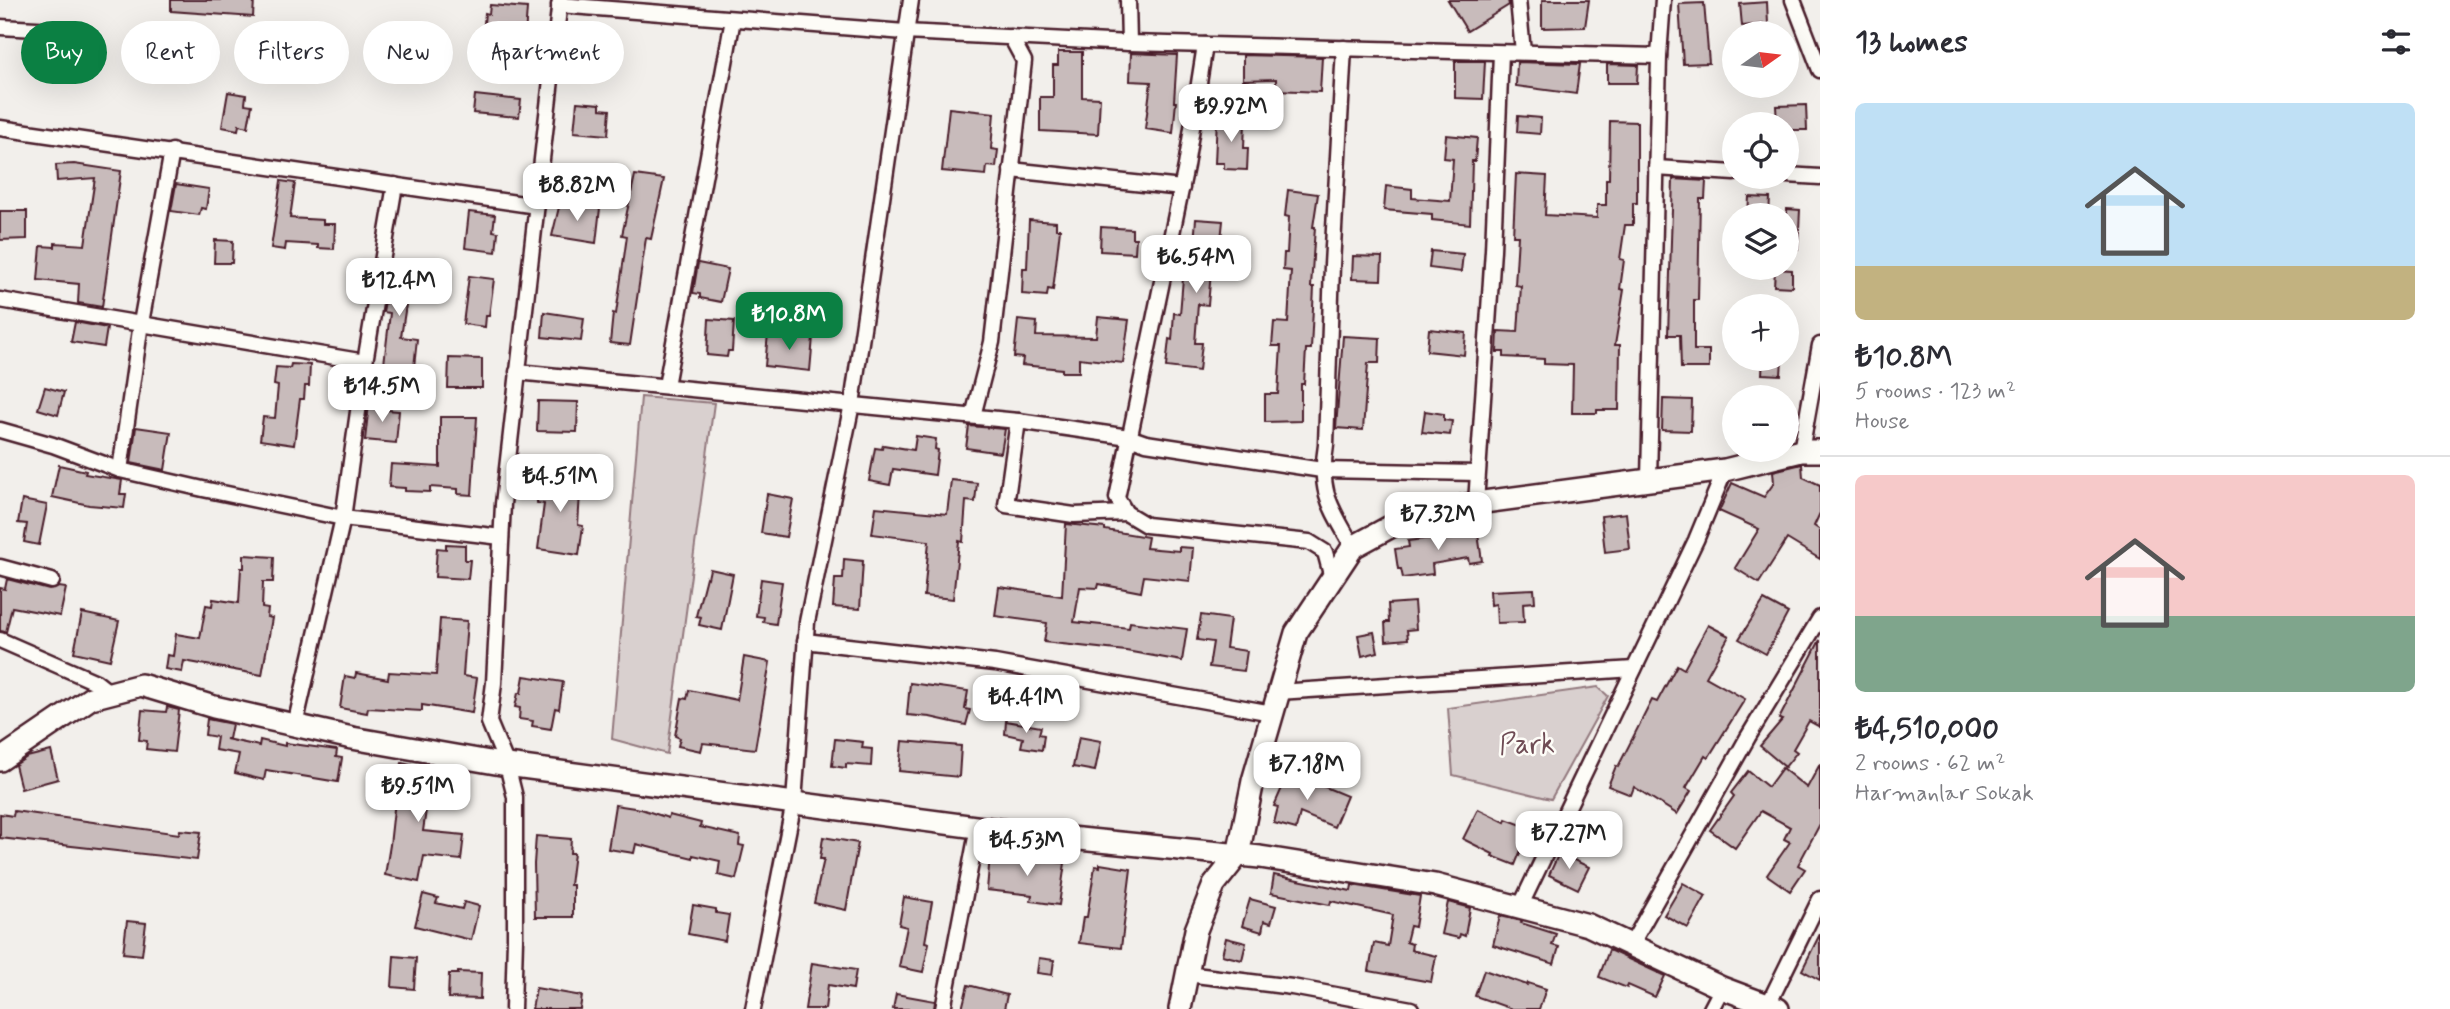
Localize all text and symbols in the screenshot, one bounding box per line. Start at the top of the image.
chip: Buy [21,21,107,84]
chip: Rent [121,21,220,84]
chip: Filters [234,21,349,84]
chip: New [363,21,453,84]
chip: Apartment [467,21,624,84]
north arrow [1722,21,1799,98]
map controls [1722,21,1799,462]
text: 13 homes [1855,23,1968,62]
icon: filters [2377,23,2415,61]
pin: ₺9.92M [1174,85,1288,144]
text: ₺9.92M [1195,92,1267,122]
button: locate [1722,112,1799,189]
icon: home [2072,148,2198,274]
pin: ₺8.82M [520,164,634,223]
text: ₺8.82M [539,171,615,201]
button: layers [1722,203,1799,280]
pin: ₺6.54M [1139,236,1253,295]
text: ₺6.54M [1157,243,1235,273]
pin: ₺12.4M [342,258,456,318]
text: ₺12.4M [362,266,436,296]
pin: ₺10.8M [732,292,846,352]
button: + [1722,294,1799,371]
text: ₺10.8M [752,300,826,330]
text: ₺10.8M [1855,338,1952,377]
pin: ₺14.5M [325,364,439,424]
text: ₺14.5M [344,372,420,402]
text: 5 rooms · 123 m² [1855,377,2016,407]
button: − [1722,385,1799,462]
text: House [1855,407,1909,437]
pin: ₺4.51M [503,454,617,514]
text: ₺4.51M [522,462,598,492]
pin: ₺7.32M [1381,492,1495,552]
text: ₺7.32M [1401,500,1475,530]
icon: home [2072,520,2198,646]
pin: ₺4.41M [969,676,1083,735]
text: ₺4.41M [989,683,1063,713]
text: ₺4,510,000 [1855,710,1999,749]
park label: Park [1499,727,1555,764]
pin: ₺7.18M [1250,742,1364,802]
text: 2 rooms · 62 m² [1855,749,2006,779]
text: ₺7.18M [1270,750,1344,780]
pin: ₺9.51M [361,764,475,824]
text: ₺9.51M [381,772,455,802]
text: Harmanlar Sokak [1855,779,2034,809]
pin: ₺7.27M [1512,812,1626,871]
pin: ₺4.53M [970,818,1084,878]
text: ₺7.27M [1532,819,1606,849]
text: ₺4.53M [989,826,1065,856]

